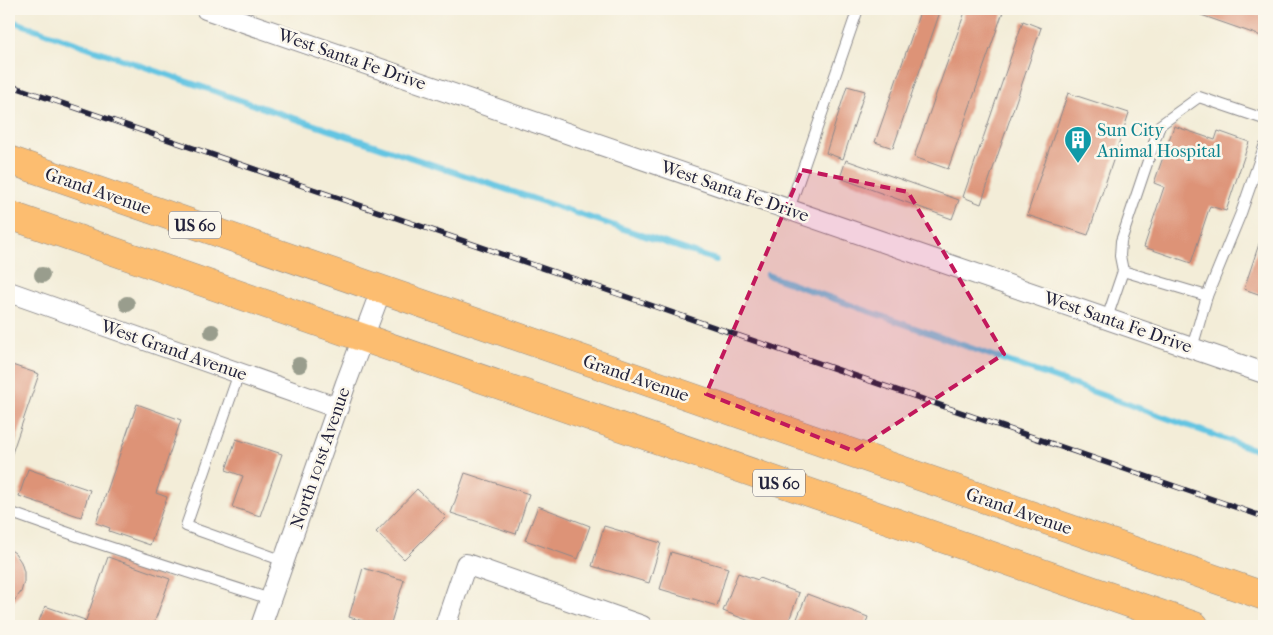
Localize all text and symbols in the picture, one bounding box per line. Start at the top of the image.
street label: West Santa Fe Drive [274,24,429,95]
place label: Sun City Animal Hospital [1096,120,1221,162]
building icon: Sun City Animal Hospital [1063,125,1093,164]
street label: West Santa Fe Drive [657,156,812,227]
street label: Grand Avenue [42,163,154,219]
road number: US 60 [169,212,221,238]
street label: West Santa Fe Drive [1040,287,1195,358]
street label: West Grand Avenue [97,315,250,385]
street label: Grand Avenue [580,350,692,406]
street label: North 101st Avenue [286,385,355,532]
road number: US 60 [753,469,805,496]
street label: Grand Avenue [963,483,1075,539]

